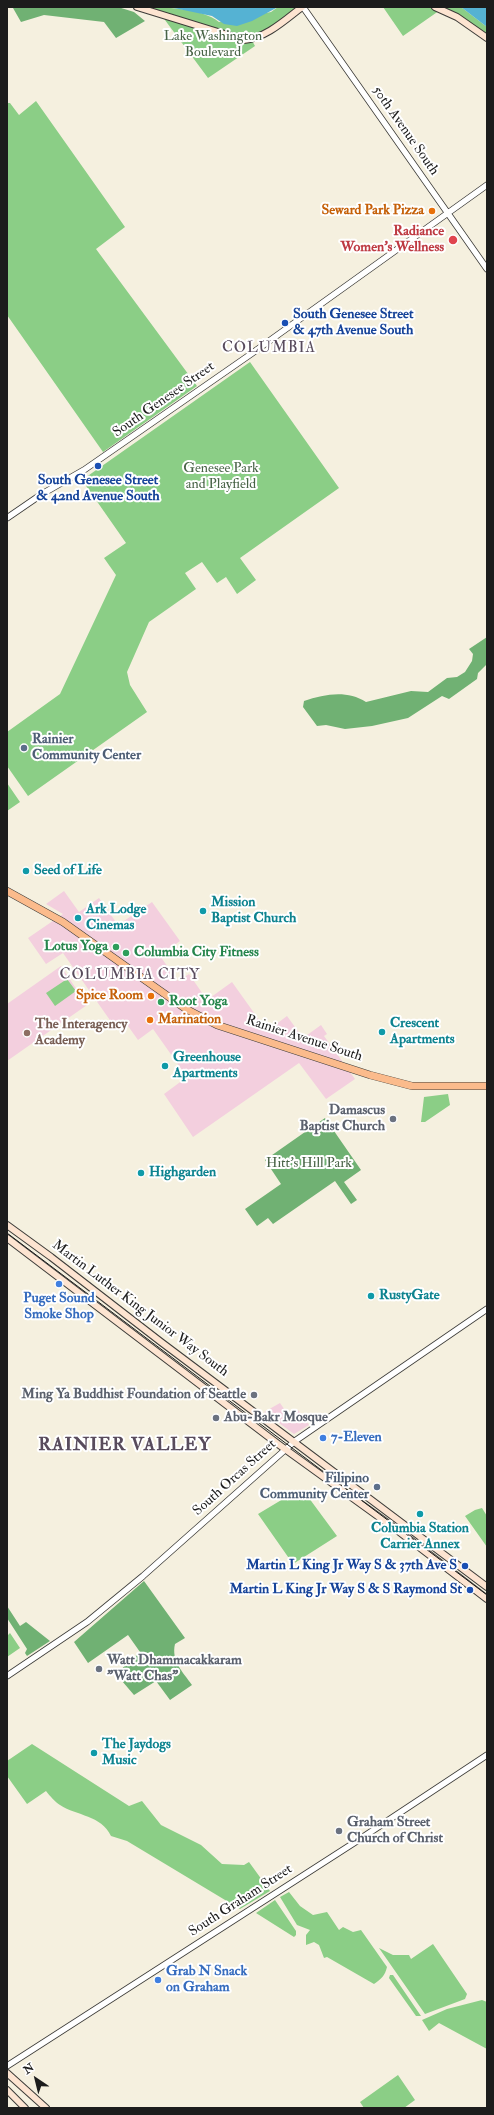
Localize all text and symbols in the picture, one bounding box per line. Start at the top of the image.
park label: Lake Washington Boulevard [164,29,262,62]
street label: 50th Avenue South [368,83,442,179]
place label: Seward Park Pizza [321,203,424,219]
marker: Seward Park Pizza [427,206,437,216]
place label: Radiance Women's Wellness [341,224,444,256]
marker: Radiance Women's Wellness [447,234,459,246]
place label: South Genesee Street & 47th Avenue South [293,307,413,340]
marker: South Genesee Street & 47th Avenue South [280,318,290,328]
district label: COLUMBIA [222,340,316,358]
street label: South Genesee Street [110,359,218,441]
marker: South Genesee Street & 42nd Avenue South [93,461,103,471]
park label: Genesee Park and Playfield [183,461,259,494]
place label: South Genesee Street & 42nd Avenue South [36,473,160,506]
place label: Rainier Community Center [32,732,141,764]
marker: Rainier Community Center [19,743,29,753]
place label: Seed of Life [34,863,102,879]
marker: Seed of Life [21,866,31,876]
place label: Mission Baptist Church [211,895,296,928]
place label: Ark Lodge Cinemas [86,902,146,934]
marker: Mission Baptist Church [198,906,208,916]
marker: Ark Lodge Cinemas [73,913,83,923]
place label: Lotus Yoga [44,939,108,955]
marker: Lotus Yoga [111,942,121,952]
place label: Columbia City Fitness [134,945,259,961]
marker: Columbia City Fitness [121,948,131,958]
district label: COLUMBIA CITY [59,967,201,985]
place label: Spice Room [76,988,143,1004]
marker: Spice Room [146,991,156,1001]
place label: Root Yoga [169,994,227,1010]
marker: Root Yoga [156,997,166,1007]
place label: Marination [158,1012,221,1028]
street label: Rainier Avenue South [244,1012,364,1066]
marker: Marination [145,1015,155,1025]
place label: Crescent Apartments [390,1016,455,1048]
place label: The Interagency Academy [35,1017,127,1050]
marker: Crescent Apartments [377,1027,387,1037]
marker: The Interagency Academy [22,1028,32,1038]
place label: Greenhouse Apartments [173,1050,241,1082]
marker: Greenhouse Apartments [160,1061,170,1071]
place label: Damascus Baptist Church [300,1103,385,1136]
marker: Damascus Baptist Church [388,1114,398,1124]
park label: Hitt's Hill Park [266,1156,352,1172]
place label: Highgarden [149,1165,216,1181]
marker: Highgarden [136,1168,146,1178]
street label: Martin Luther King Junior Way South [49,1237,231,1381]
marker: Puget Sound Smoke Shop [54,1279,64,1289]
place label: RustyGate [379,1288,440,1304]
place label: Puget Sound Smoke Shop [23,1291,95,1324]
marker: RustyGate [366,1291,376,1301]
place label: Ming Ya Buddhist Foundation of Seattle [22,1387,246,1403]
marker: Ming Ya Buddhist Foundation of Seattle [249,1390,259,1400]
place label: Abu-Bakr Mosque [224,1410,328,1426]
marker: Abu-Bakr Mosque [211,1413,221,1423]
place label: 7-Eleven [331,1430,382,1446]
marker: 7-Eleven [318,1433,328,1443]
district label: RAINIER VALLEY [38,1435,212,1457]
street label: South Orcas Street [190,1436,280,1520]
place label: Filipino Community Center [260,1471,369,1504]
marker: Filipino Community Center [372,1482,382,1492]
marker: Columbia Station Carrier Annex [415,1509,425,1519]
place label: Columbia Station Carrier Annex [371,1521,469,1554]
place label: Martin L King Jr Way S & 37th Ave S [246,1558,457,1574]
marker: Martin L King Jr Way S & 37th Ave S [460,1561,470,1571]
place label: Martin L King Jr Way S & S Raymond St [229,1582,462,1598]
marker: Martin L King Jr Way S & S Raymond St [465,1585,475,1595]
place label: Watt Dhammacakkaram "Watt Chas" [107,1653,242,1686]
marker: Watt Dhammacakkaram "Watt Chas" [94,1664,104,1674]
place label: The Jaydogs Music [102,1737,171,1770]
marker: The Jaydogs Music [89,1748,99,1758]
place label: Graham Street Church of Christ [347,1815,443,1848]
marker: Graham Street Church of Christ [334,1826,344,1836]
street label: South Graham Street [186,1861,296,1941]
place label: Grab N Snack on Graham [166,1964,247,1996]
marker: Grab N Snack on Graham [153,1975,163,1985]
north arrow [16,2059,56,2099]
text: N [21,2061,37,2077]

